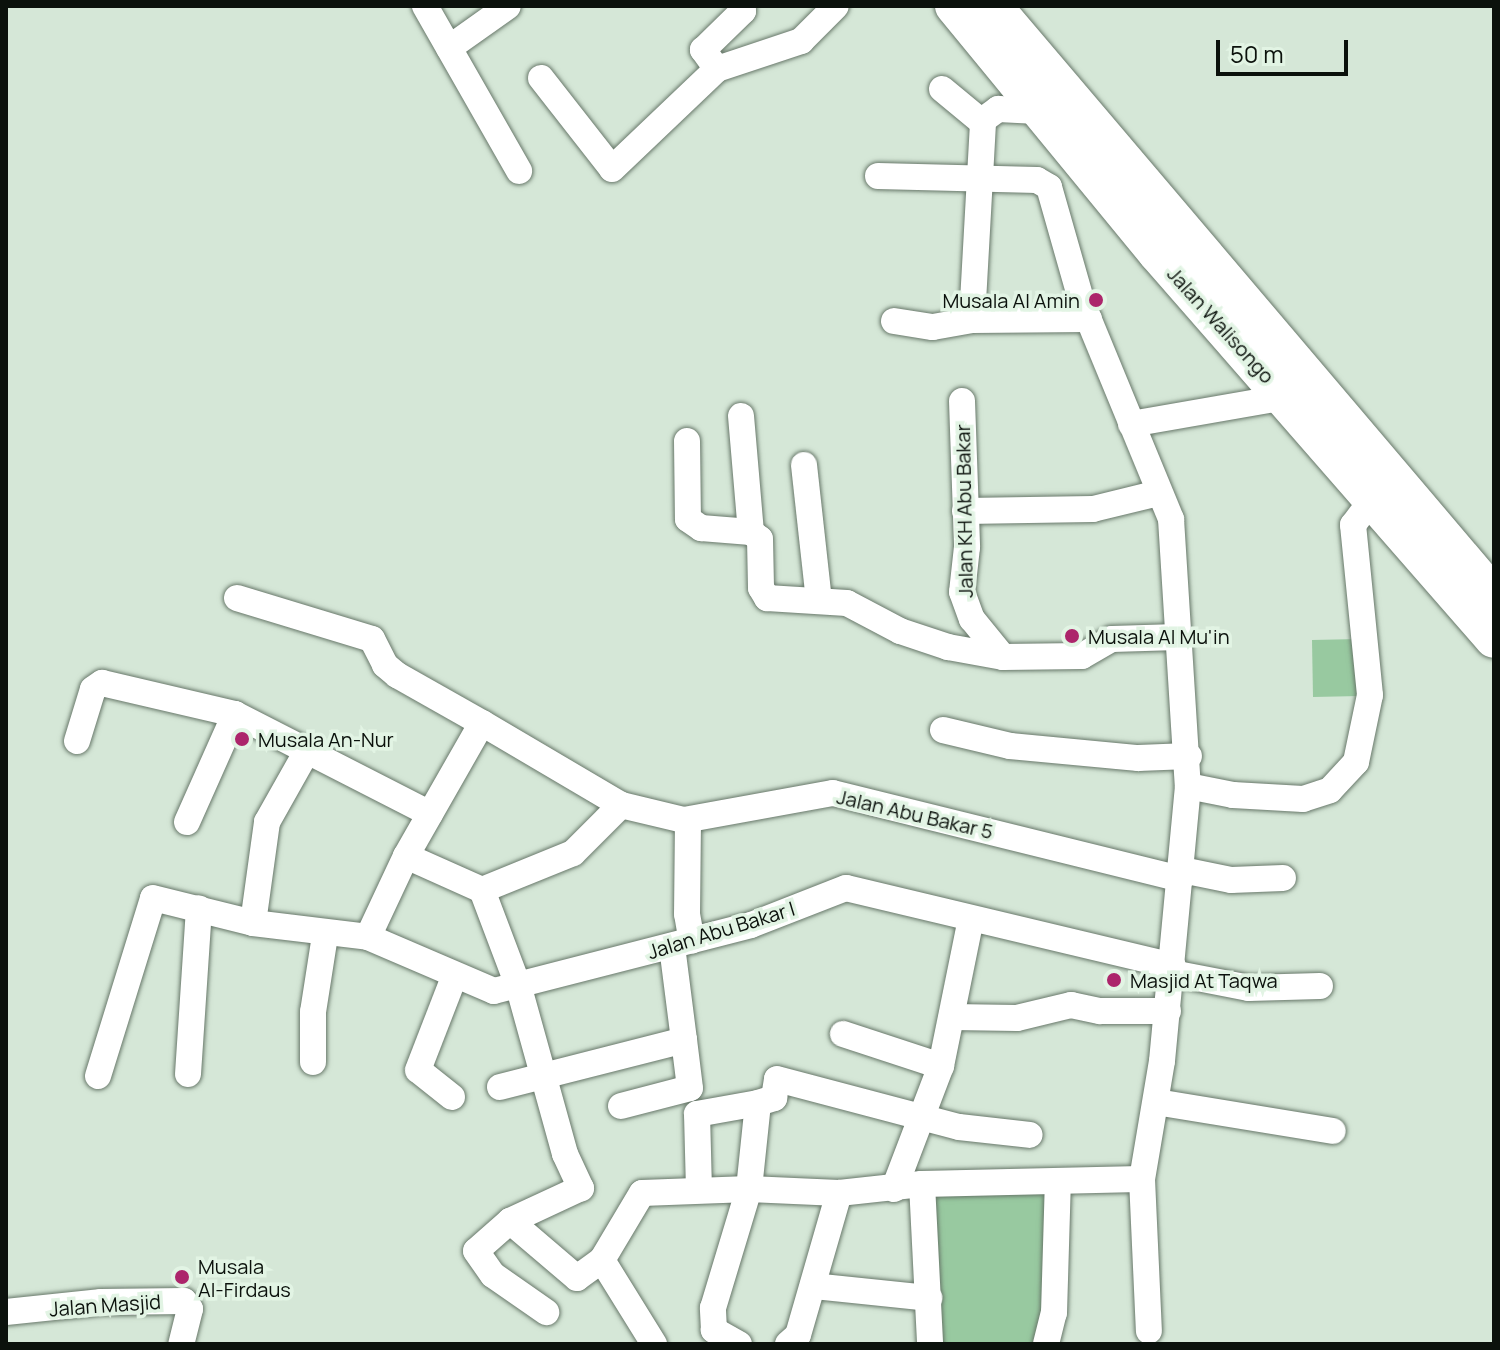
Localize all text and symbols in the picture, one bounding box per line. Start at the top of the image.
scale bar [1220,24,1352,74]
text: 50 m [1230,37,1284,70]
street label: Jalan Walisongo [1163,262,1279,388]
place label: Musala Al Amin [942,288,1080,312]
marker: Musala Al Amin [1087,291,1105,309]
street label: Jalan KH Abu Bakar [950,424,978,598]
place label: Musala Al Mu'in [1088,624,1230,648]
marker: Musala Al Mu'in [1063,627,1081,645]
place label: Musala An-Nur [258,727,394,751]
marker: Musala An-Nur [233,730,251,748]
street label: Jalan Abu Bakar 5 [835,784,995,844]
street label: Jalan Abu Bakar I [644,896,798,964]
place label: Masjid At Taqwa [1130,968,1278,992]
marker: Masjid At Taqwa [1105,971,1123,989]
place label: Musala Al-Firdaus [198,1254,291,1301]
marker: Musala Al-Firdaus [173,1268,191,1286]
street label: Jalan Masjid [48,1289,162,1321]

